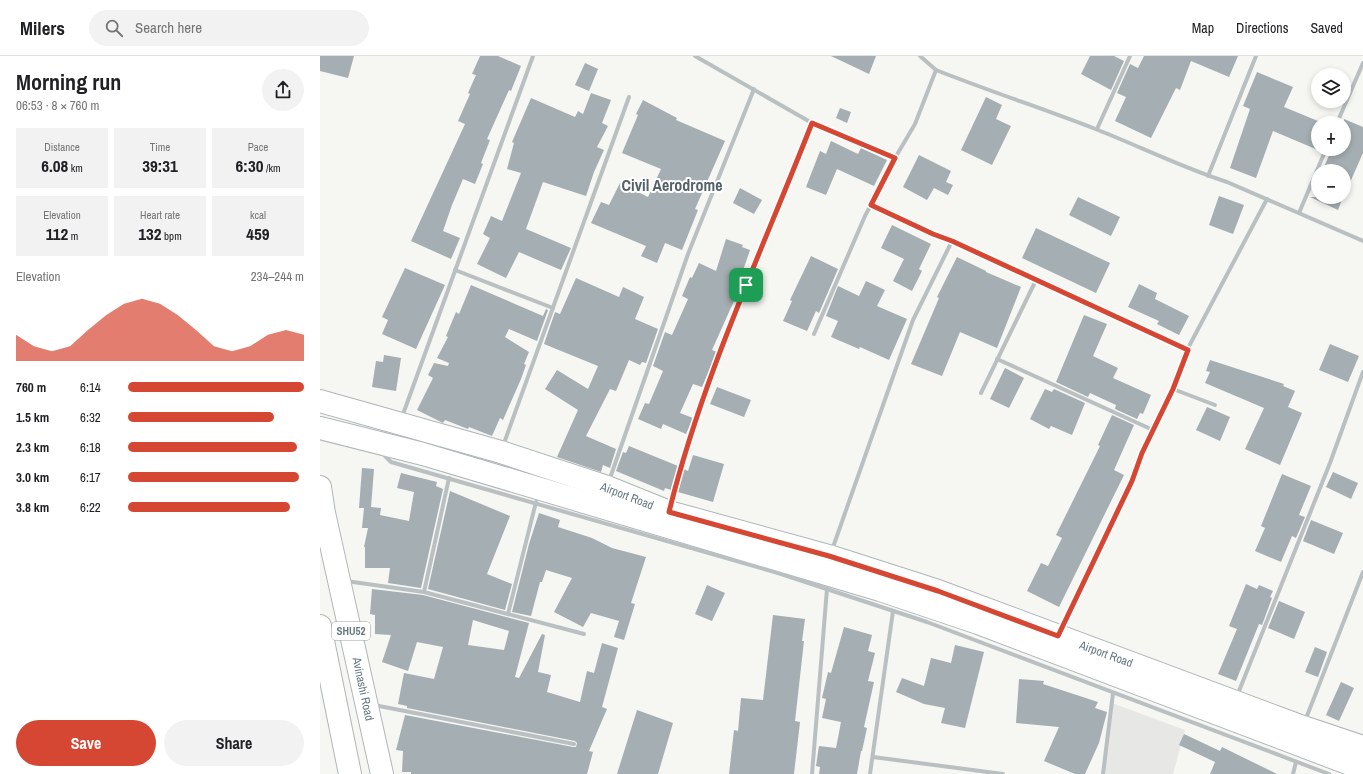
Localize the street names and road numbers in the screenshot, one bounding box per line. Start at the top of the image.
street label: Airport Road [597,478,656,513]
road number: SHU52 [332,622,370,640]
street label: Airport Road [1076,637,1135,671]
street label: Avinashi Road [348,655,378,722]

